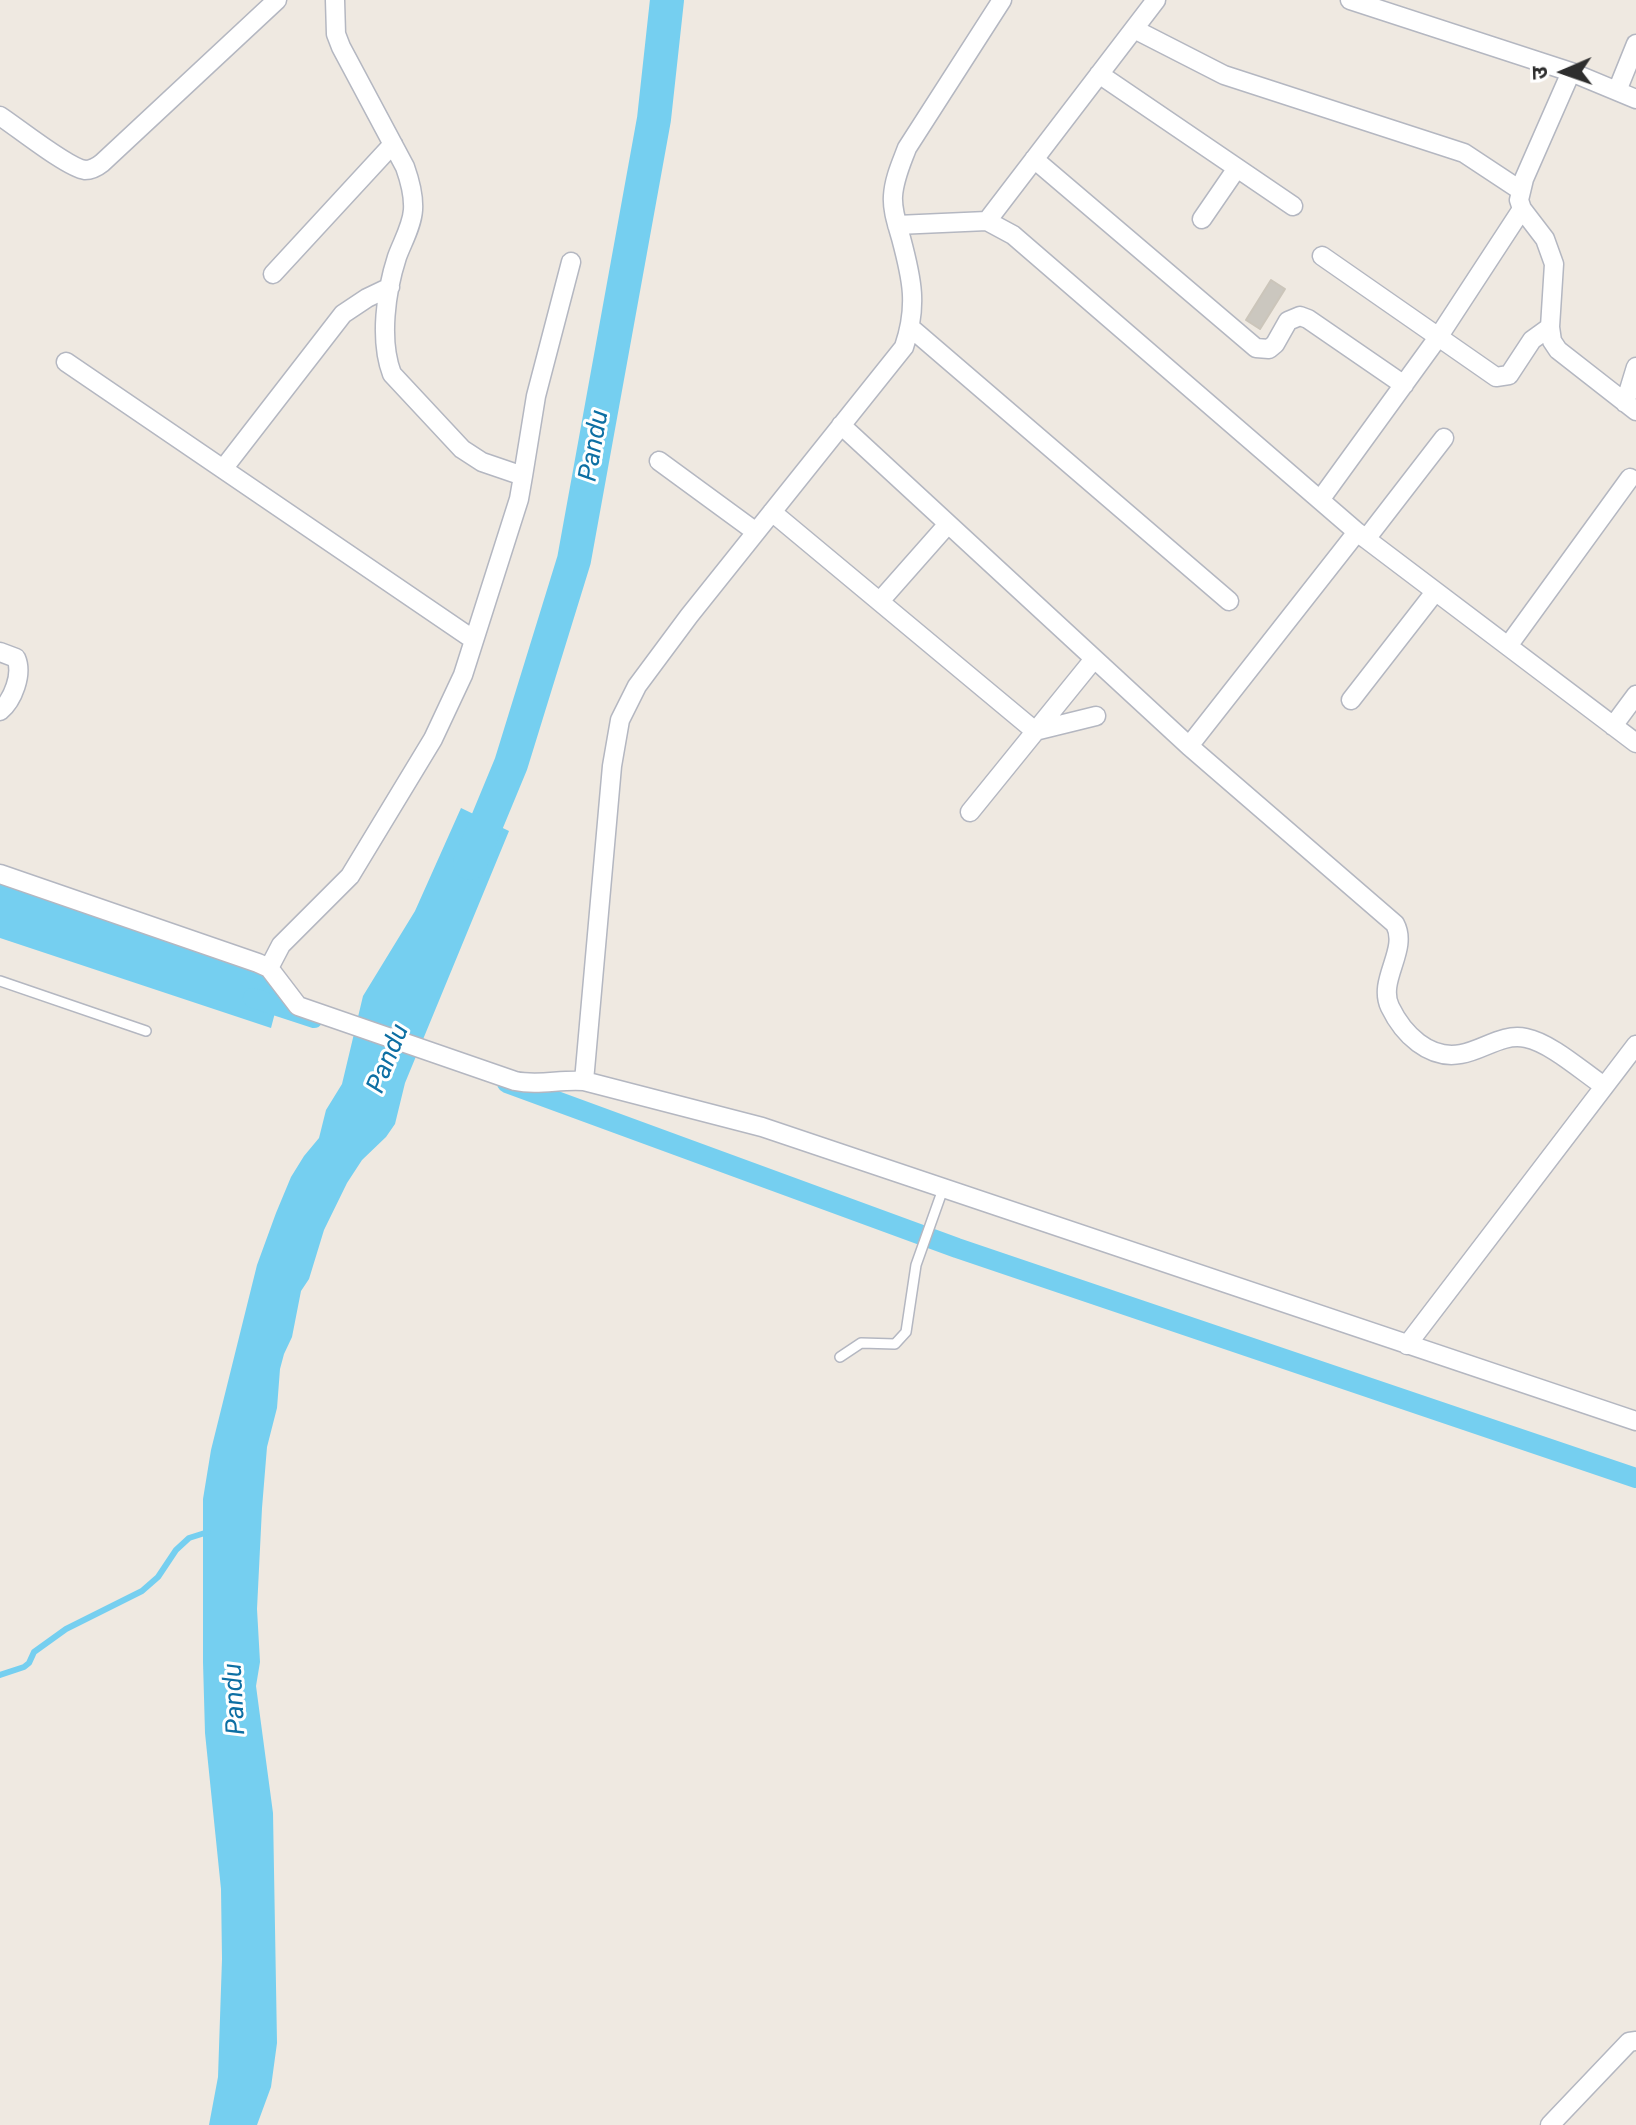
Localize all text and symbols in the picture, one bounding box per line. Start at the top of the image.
north arrow [1524,32,1604,112]
text: उ [1527,66,1552,80]
water label: Pandu [573,408,617,484]
water label: Pandu [361,1020,417,1098]
water label: Pandu [219,1662,253,1736]

